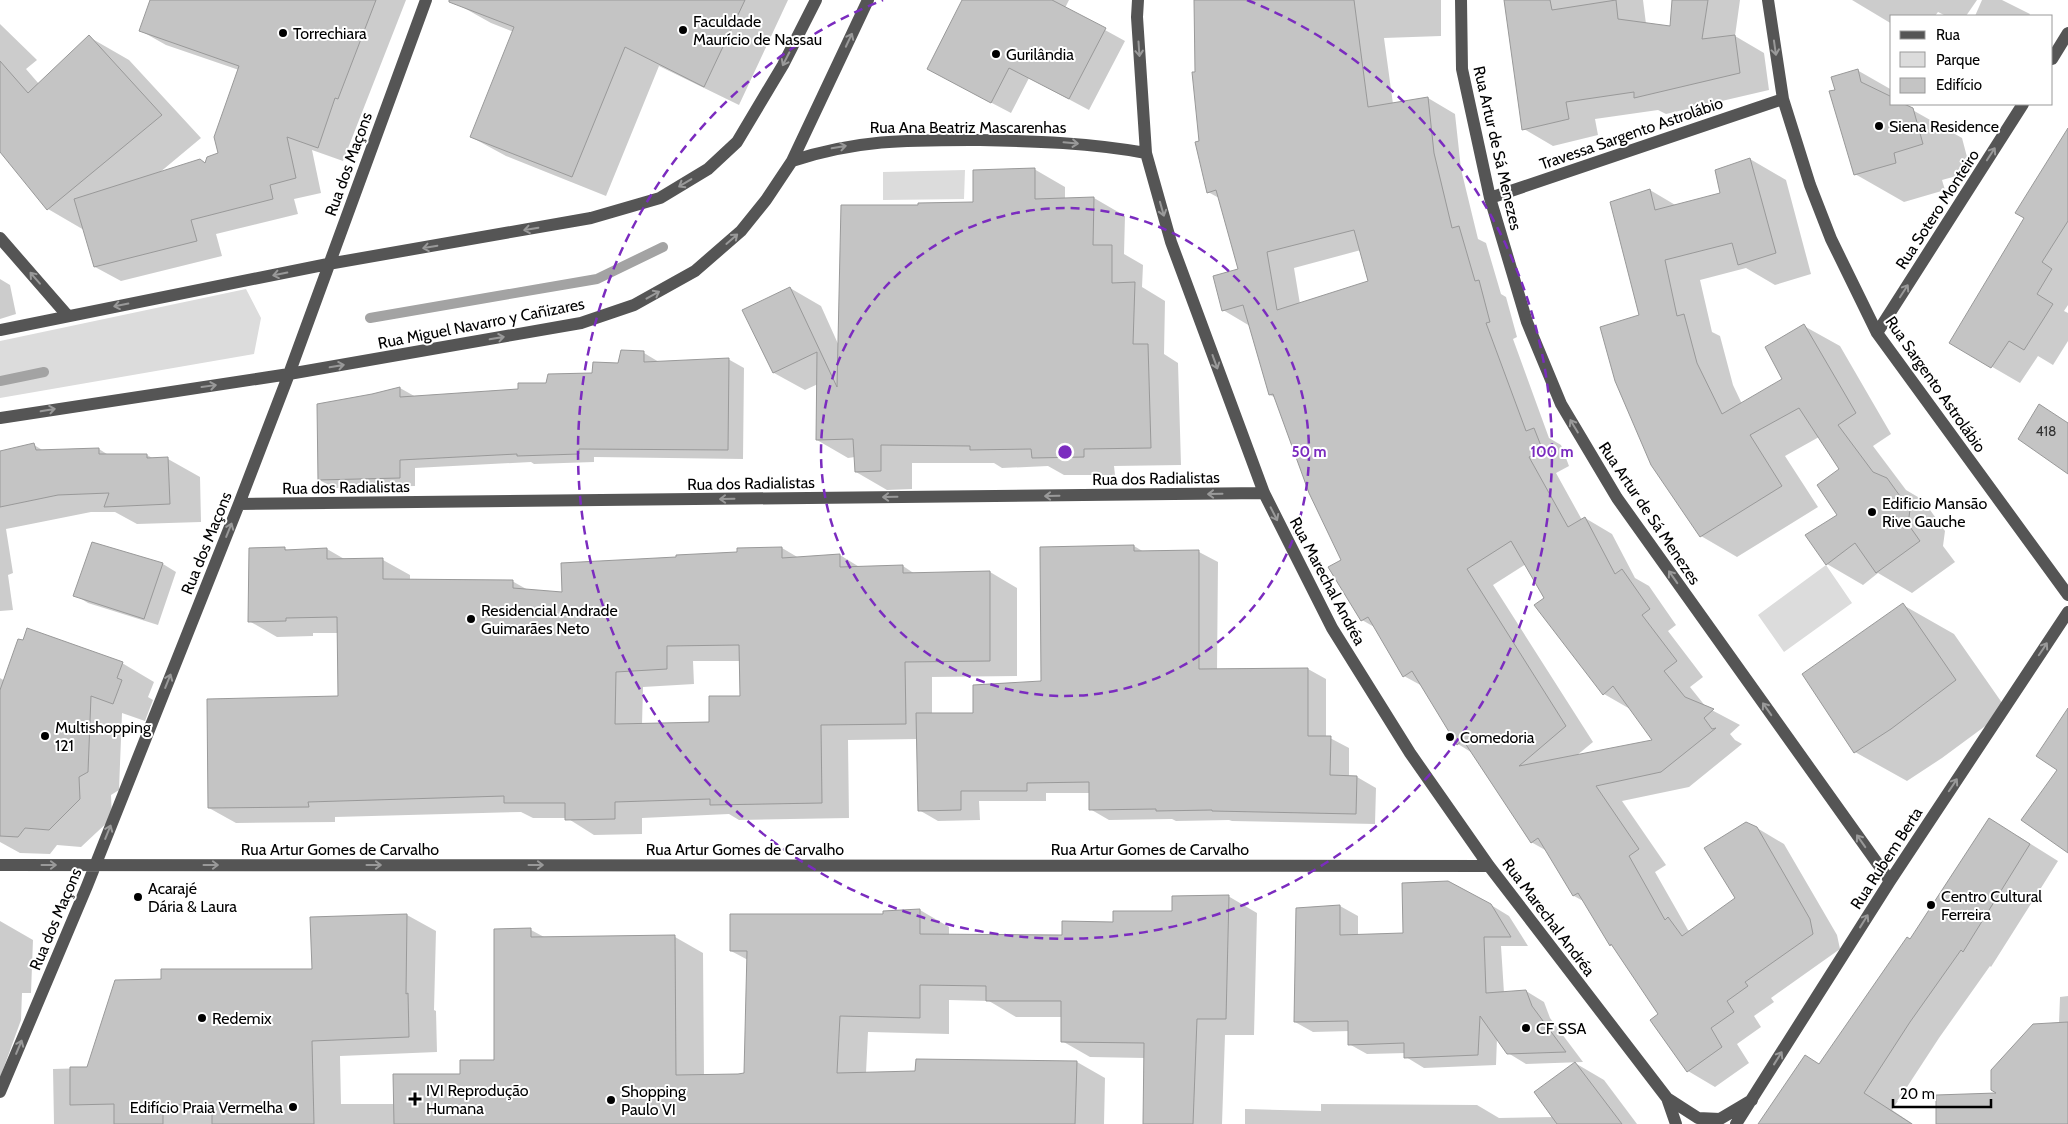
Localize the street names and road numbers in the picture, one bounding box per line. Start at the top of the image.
street label: Rua Artur de Sá Menezes [1469,64,1526,232]
street label: Travessa Sargento Astrolábio [1537,93,1726,174]
street label: Rua dos Maçons [321,109,376,219]
street label: Rua Ana Beatriz Mascarenhas [870,118,1067,137]
street label: Rua Sotero Monteiro [1892,146,1983,273]
street label: Rua Miguel Navarro y Cañizares [376,294,586,353]
street label: Rua Sargento Astrolábio [1881,313,1990,456]
street label: Rua Artur de Sá Menezes [1595,438,1705,589]
street label: Rua dos Radialistas [1092,468,1220,489]
street label: Rua dos Radialistas [687,473,815,494]
street label: Rua dos Radialistas [282,477,410,498]
street label: Rua dos Maçons [177,489,236,597]
street label: Rua Marechal Andréa [1286,514,1369,649]
street label: Rua Rubem Berta [1846,804,1927,913]
street label: Rua Artur Gomes de Carvalho [241,840,439,859]
street label: Rua Artur Gomes de Carvalho [646,840,844,859]
street label: Rua Artur Gomes de Carvalho [1051,840,1249,859]
street label: Rua Marechal Andréa [1498,855,1599,980]
street label: Rua dos Maçons [25,865,86,973]

